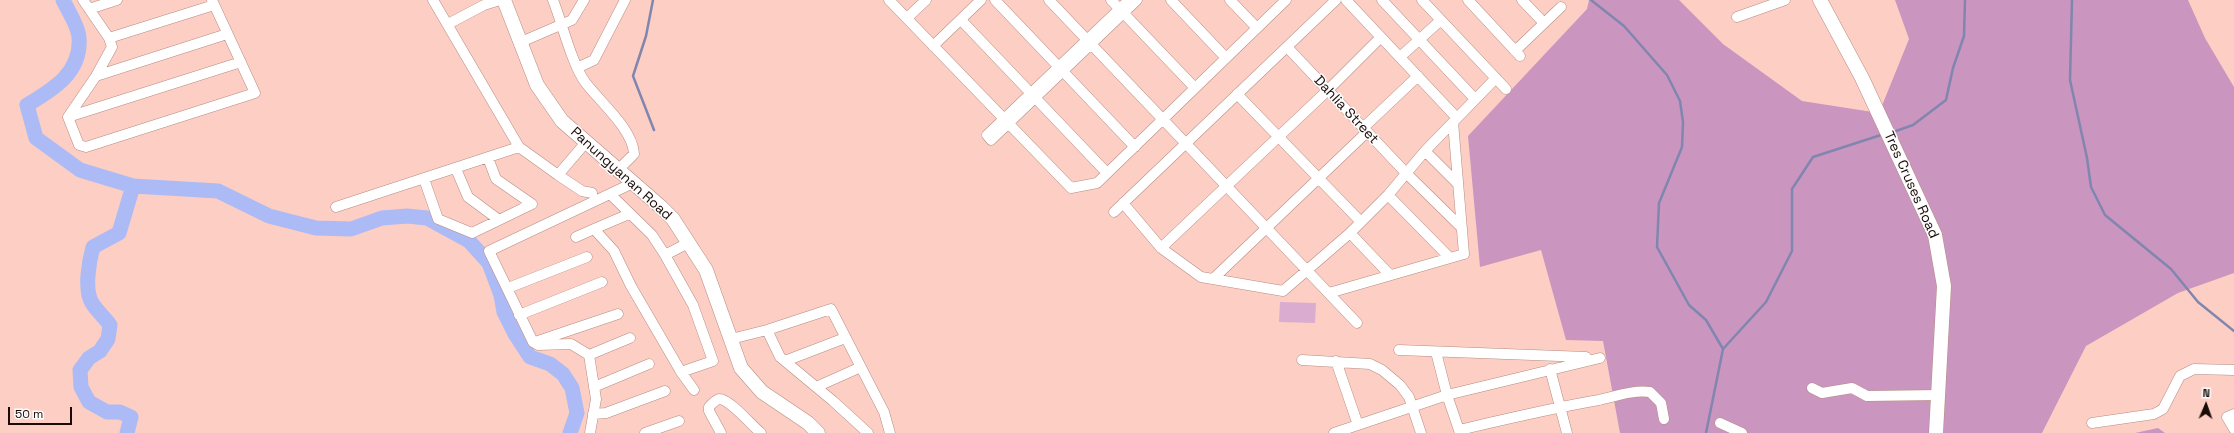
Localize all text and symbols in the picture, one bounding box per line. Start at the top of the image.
street label: Dahlia Street [1310,72,1382,148]
street label: Panungyanan Road [567,124,675,224]
street label: Tres Cruses Road [1880,129,1942,241]
north arrow [2186,385,2226,425]
text: N [2202,386,2210,400]
scale bar [10,399,74,425]
text: 50 m [15,406,43,422]

